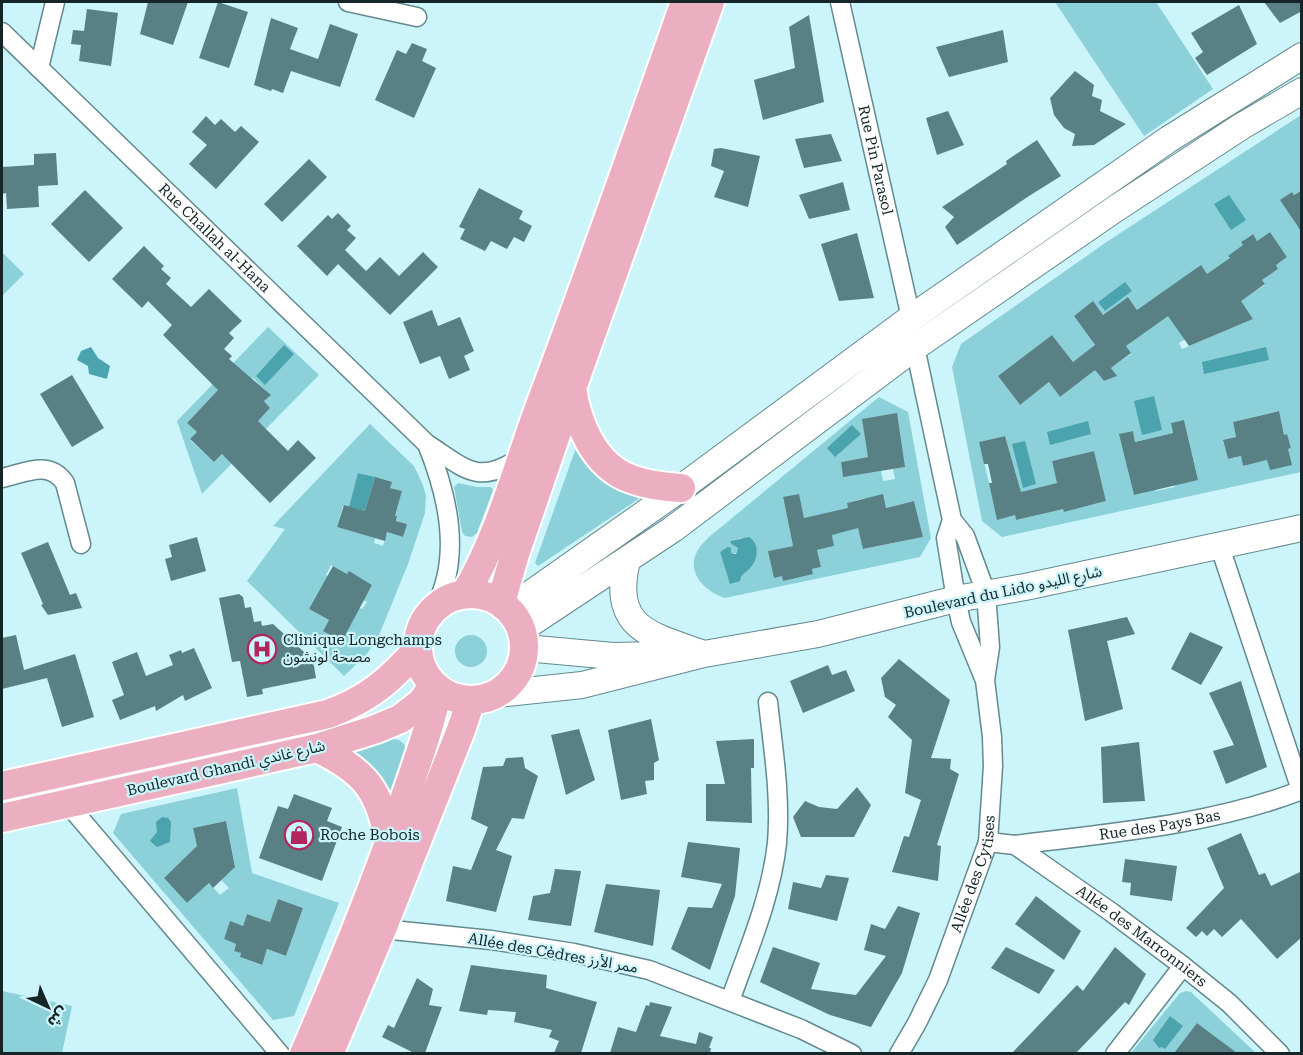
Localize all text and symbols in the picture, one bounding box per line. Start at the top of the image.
street label: Rue Pin Parasol [854,103,897,217]
street label: Rue Challah al-Hana [155,180,274,296]
street label: Boulevard du Lido شارع الليدو [902,562,1105,625]
place label: Clinique Longchamps مصحة لونشون [283,631,442,666]
hospital icon: Clinique Longchamps مصحة لونشون [246,633,278,665]
street label: Boulevard Ghandi شارع غاندي [125,736,328,803]
street label: Rue des Pays Bas [1098,806,1222,844]
street label: Allée des Cytises [947,815,999,935]
shop icon: Roche Bobois [283,819,315,851]
place label: Roche Bobois [320,826,420,844]
street label: Allée des Marronniers [1073,881,1211,991]
street label: Allée des Cèdres ممر الأرز [466,929,640,977]
north arrow [18,977,78,1037]
text: ش [44,1003,73,1032]

